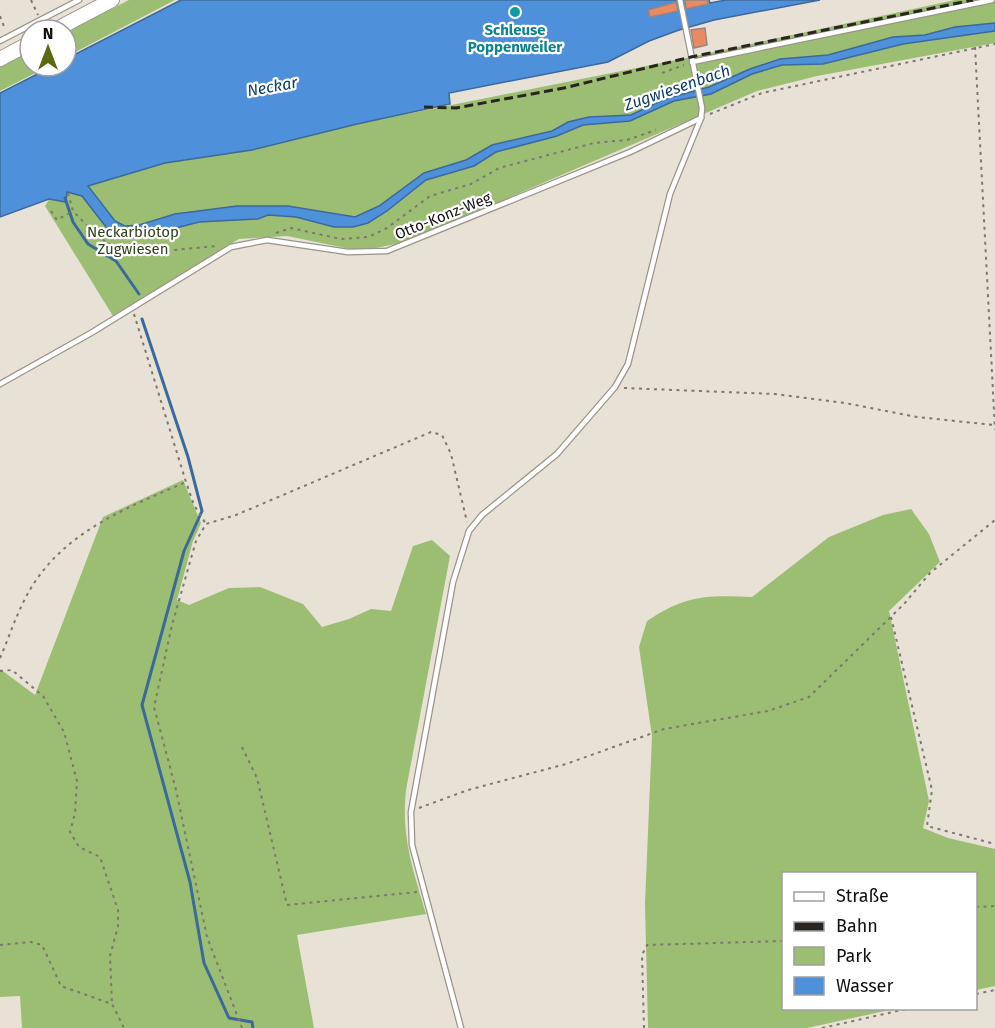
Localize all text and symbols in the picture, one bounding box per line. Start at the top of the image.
marker: Schleuse Poppenweiler [508,5,522,19]
north arrow [18,18,78,78]
place label: Schleuse Poppenweiler [468,21,563,56]
text: N [43,24,53,43]
water label: Zugwiesenbach [621,60,733,115]
water label: Neckar [246,73,299,100]
street label: Otto-Konz-Weg [392,188,494,243]
park label: Neckarbiotop Zugwiesen [87,223,179,258]
legend [782,872,977,1010]
text: Straße [836,885,889,907]
text: Bahn [836,915,878,937]
text: Park [836,945,872,967]
text: Wasser [836,975,893,997]

